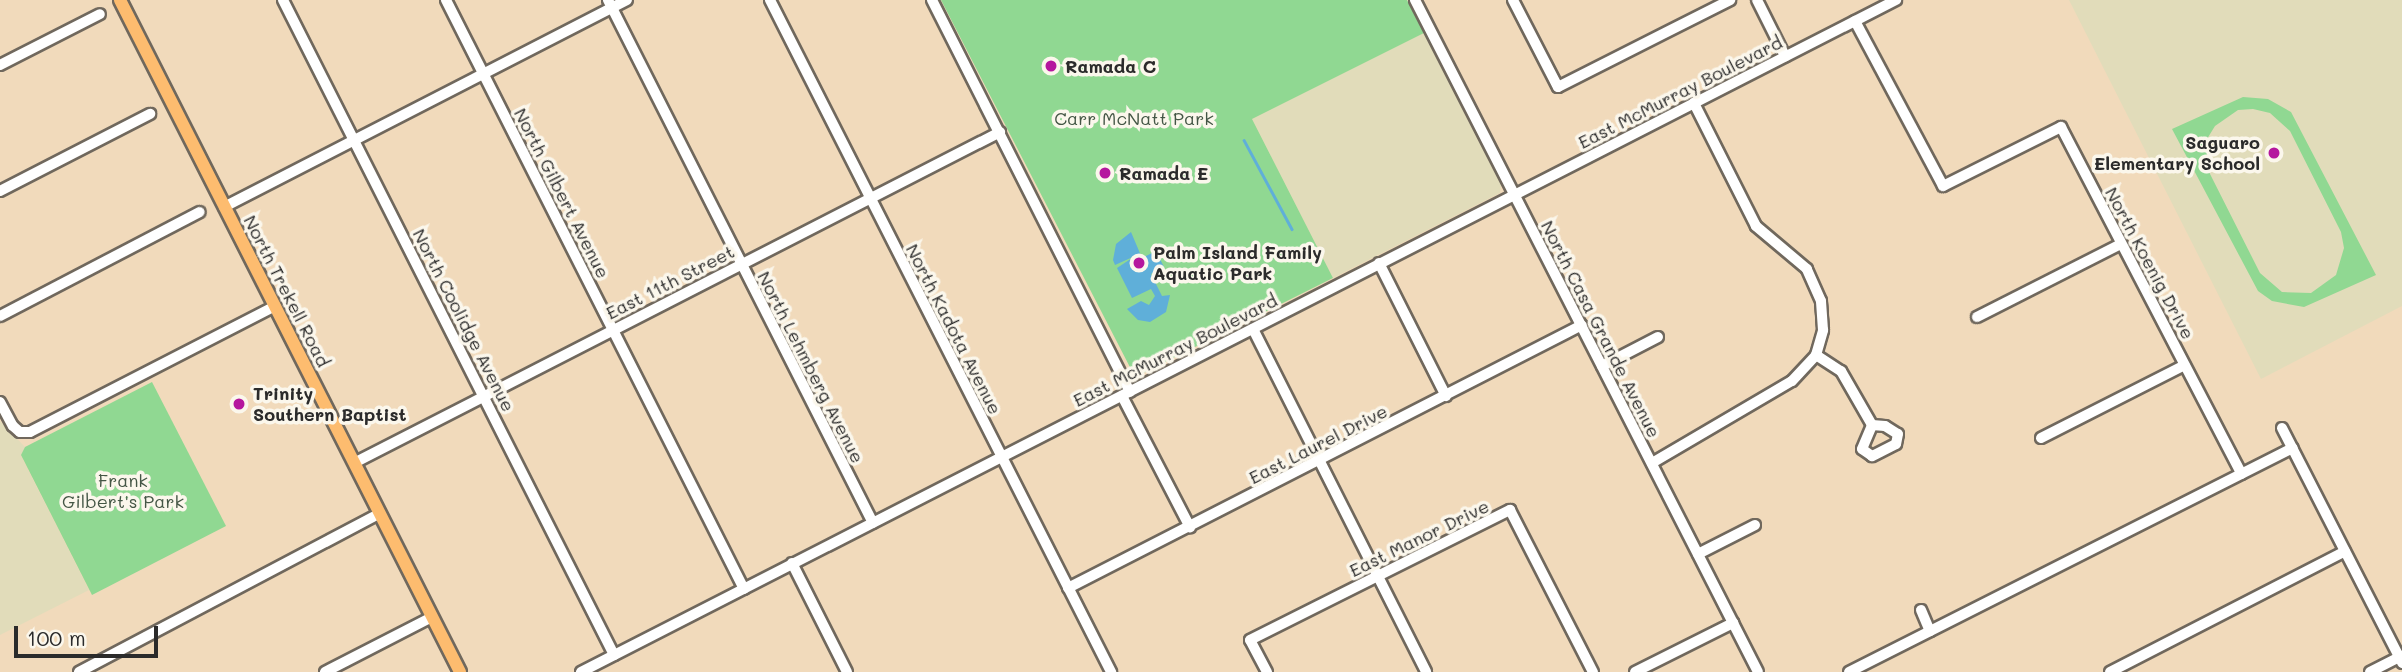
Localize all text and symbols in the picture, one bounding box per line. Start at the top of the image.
street label: East McMurray Boulevard [1574,31,1786,153]
place label: Ramada C [1065,55,1156,77]
marker: Ramada C [1043,58,1059,74]
street label: North Gilbert Avenue [510,104,614,282]
park label: Carr McNatt Park [1054,107,1214,129]
place label: Saguaro Elementary School [2094,132,2260,174]
marker: Saguaro Elementary School [2266,145,2282,161]
place label: Ramada E [1119,162,1208,184]
marker: Ramada E [1097,165,1113,181]
street label: North Koenig Drive [2101,183,2199,343]
street label: North Trekell Road [239,212,335,370]
street label: North Casa Grande Avenue [1537,217,1665,441]
street label: North Coolidge Avenue [409,225,519,415]
street label: East 11th Street [602,240,738,324]
street label: North Kadota Avenue [902,240,1006,418]
place label: Palm Island Family Aquatic Park [1153,242,1322,284]
marker: Palm Island Family Aquatic Park [1131,255,1147,271]
street label: North Lehmberg Avenue [753,268,869,466]
street label: East McMurray Boulevard [1069,289,1281,411]
place label: Trinity Southern Baptist [253,383,407,426]
marker: Trinity Southern Baptist [231,396,247,412]
street label: East Laurel Drive [1245,400,1391,488]
park label: Frank Gilbert's Park [62,470,184,512]
street label: East Manor Drive [1346,495,1492,581]
scale bar [18,612,161,656]
text: 100 m [27,624,86,651]

